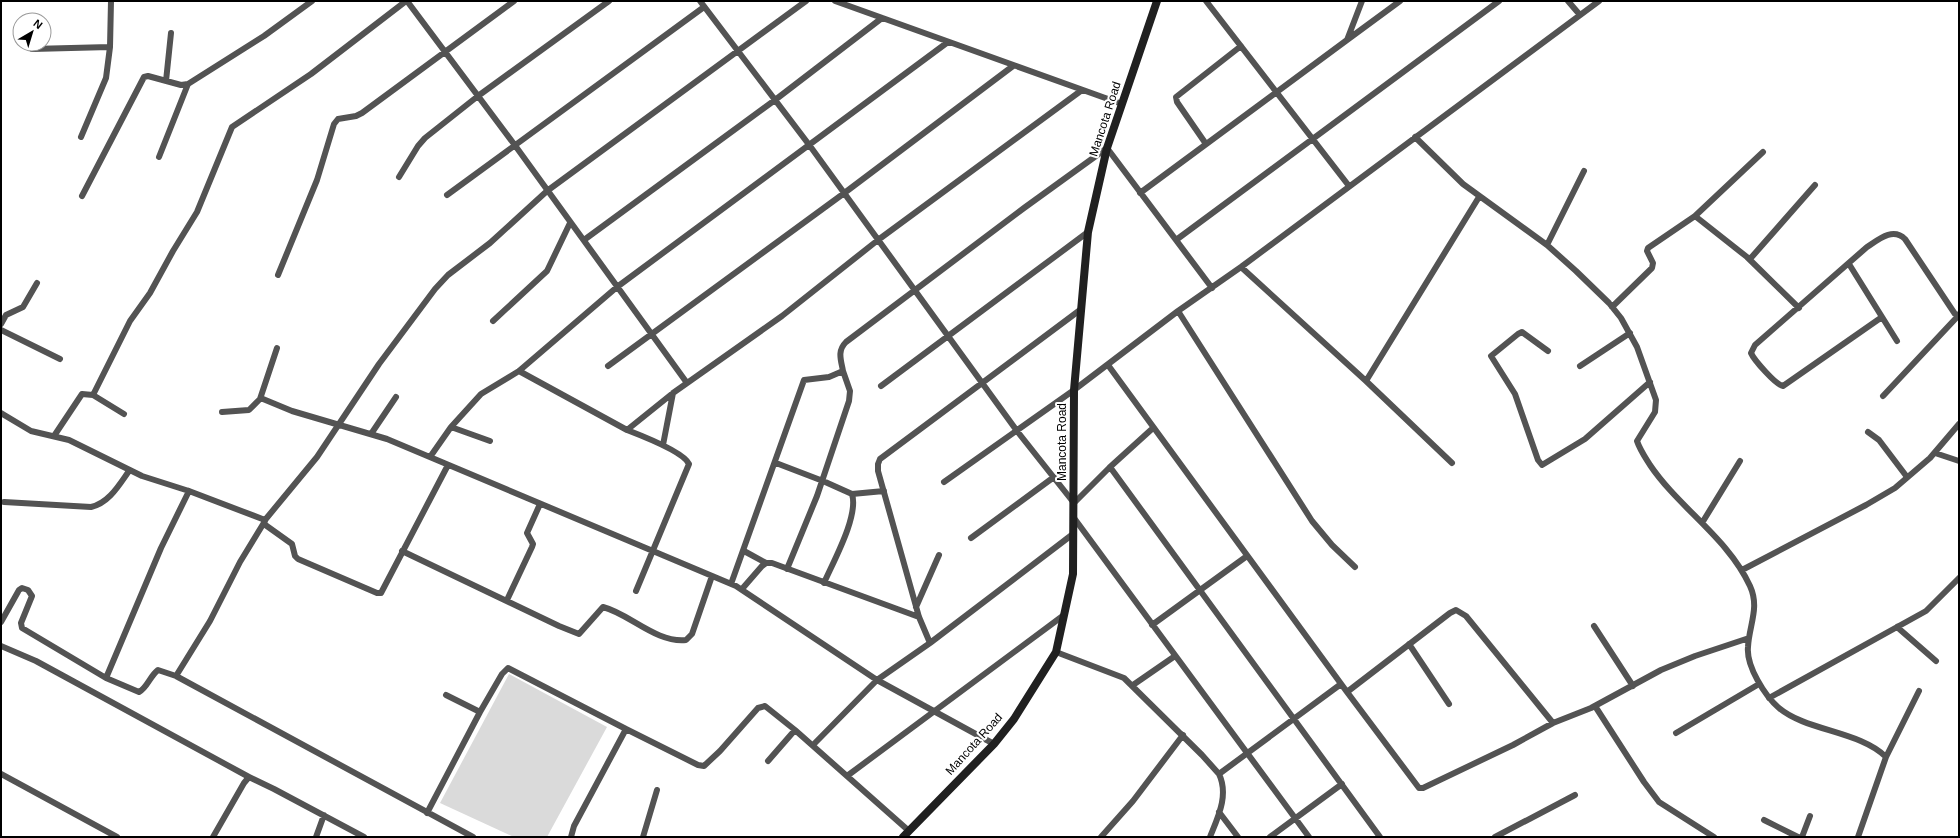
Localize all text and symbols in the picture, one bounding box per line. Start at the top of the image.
north arrow [12,12,52,52]
text: N [31,17,45,31]
street label: Mancota Road [1086,80,1124,158]
street label: Mancota Road [1055,403,1069,481]
street label: Mancota Road [943,710,1005,778]

